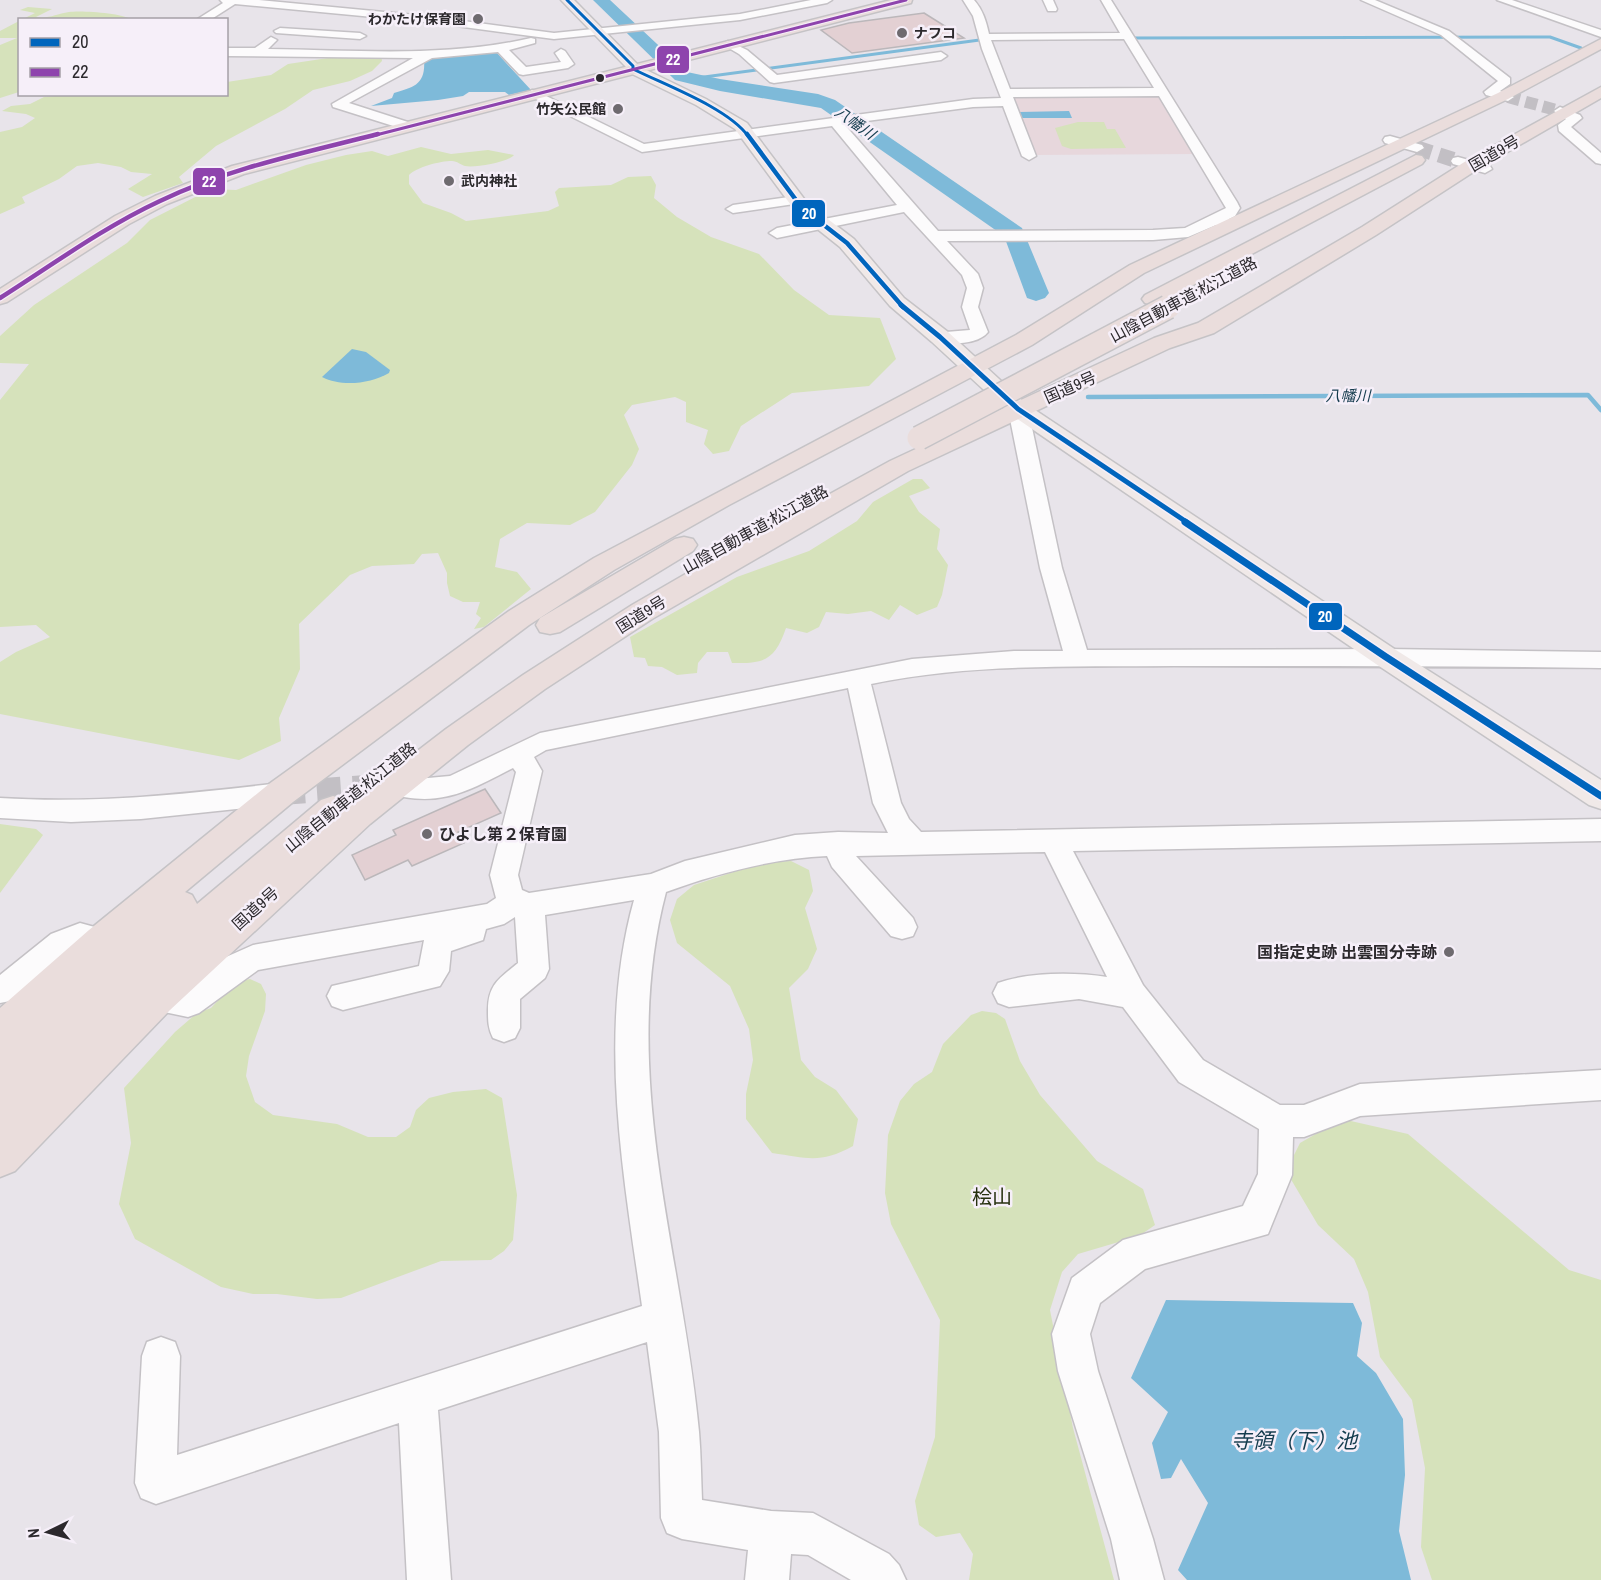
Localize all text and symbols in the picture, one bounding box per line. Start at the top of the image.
place label: わかたけ保育園 [368,10,466,28]
marker: わかたけ保育園 [471,12,485,26]
legend [18,18,228,96]
place label: ナフコ [914,24,956,42]
marker: ナフコ [895,26,909,40]
text: 20 [72,29,88,54]
line badge: 22 [656,45,690,74]
text: 22 [666,48,680,70]
text: 22 [72,59,88,84]
unlabelled marker [594,72,606,84]
place label: 竹矢公民館 [536,100,606,118]
water label: 八幡川 [831,101,881,145]
marker: 竹矢公民館 [611,102,625,116]
street label: 国道9号 [1465,130,1523,176]
line badge: 22 [192,167,226,196]
text: 22 [202,170,216,192]
place label: 武内神社 [461,172,517,190]
marker: 武内神社 [442,174,456,188]
line badge: 20 [791,199,826,228]
text: 20 [802,202,816,224]
street label: 山陰自動車道;松江道路 [1106,251,1260,347]
street label: 国道9号 [1040,366,1100,408]
water label: 八幡川 [1325,385,1372,406]
street label: 山陰自動車道;松江道路 [678,480,832,578]
street label: 国道9号 [612,590,670,638]
line badge: 20 [1308,602,1343,631]
text: 20 [1318,605,1332,627]
street label: 山陰自動車道;松江道路 [279,737,421,857]
place label: ひよし第２保育園 [439,823,567,845]
marker: ひよし第２保育園 [420,827,434,841]
street label: 国道9号 [227,881,283,935]
place label: 国指定史跡 出雲国分寺跡 [1257,941,1437,963]
marker: 国指定史跡 出雲国分寺跡 [1442,945,1456,959]
park label: 桧山 [972,1183,1012,1210]
water label: 寺領（下）池 [1231,1426,1359,1455]
north arrow [18,1502,78,1562]
text: N [22,1528,44,1539]

